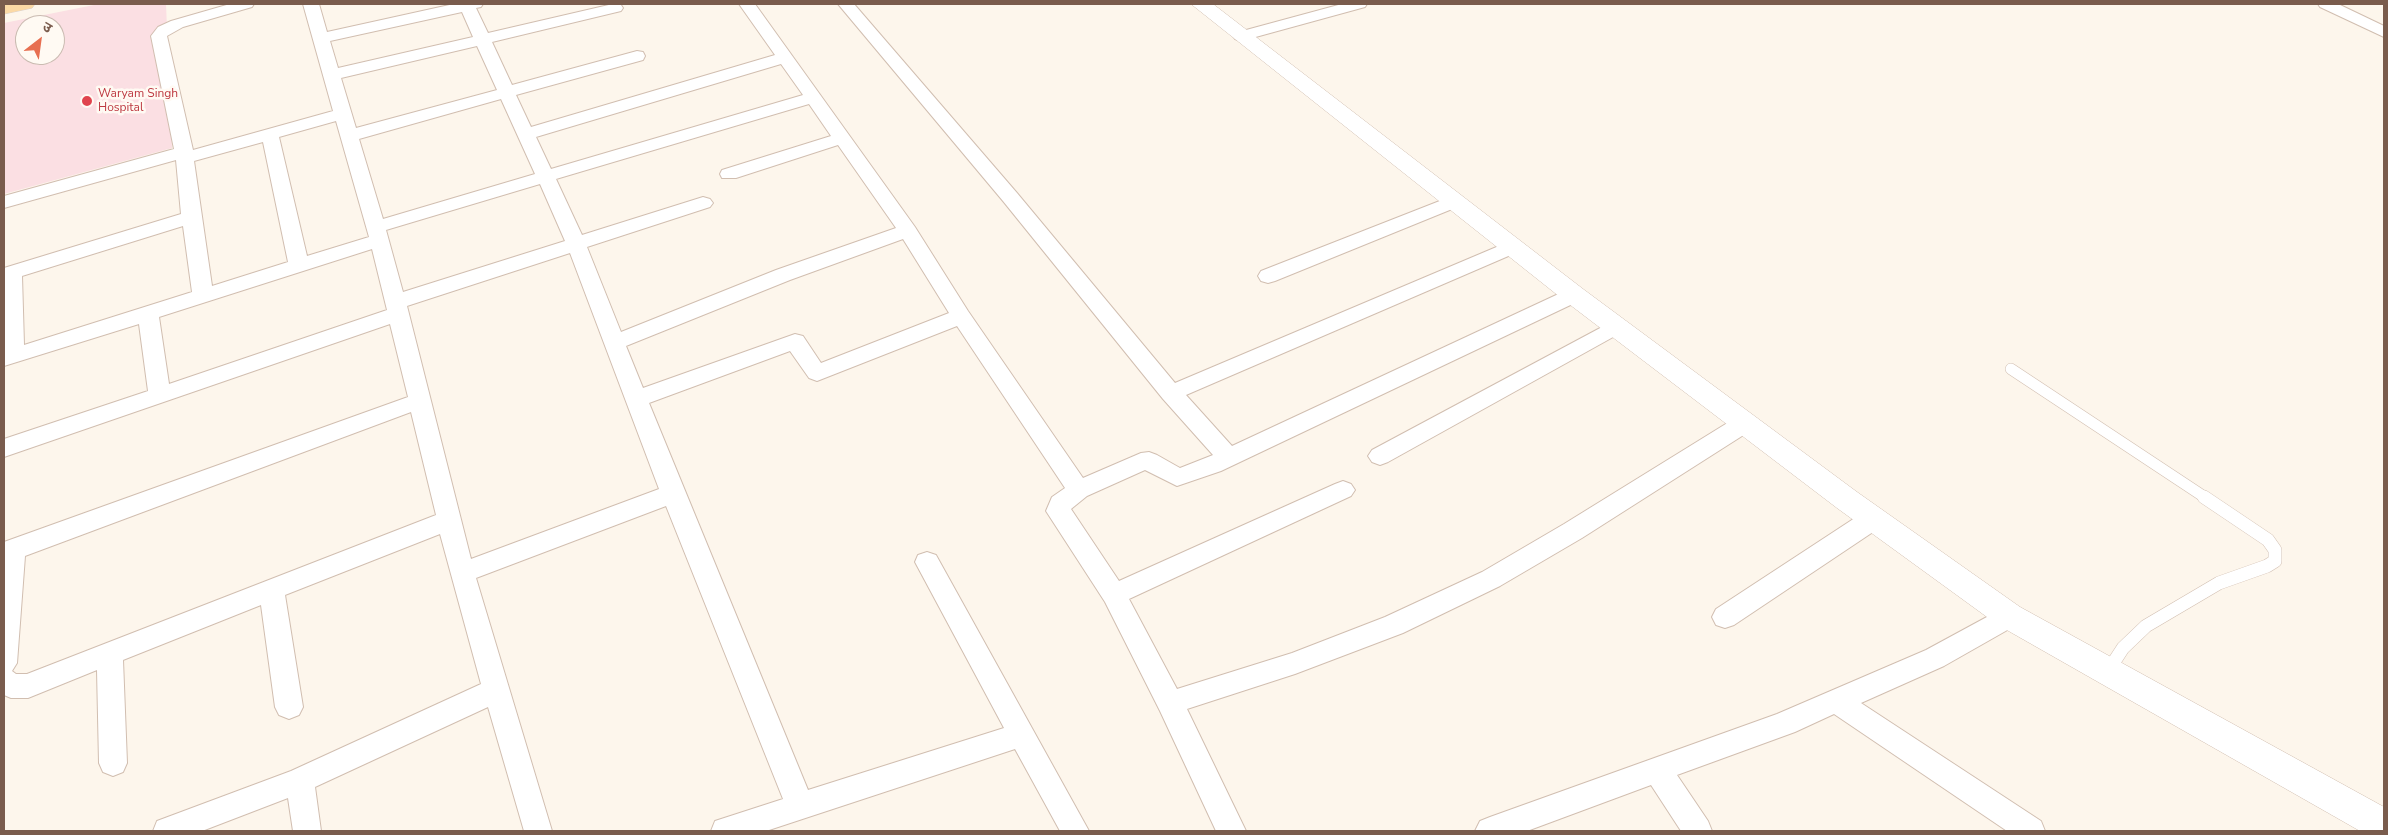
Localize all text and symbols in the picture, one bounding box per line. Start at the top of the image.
north arrow [15,15,65,65]
text: उ [39,17,56,38]
place label: Waryam Singh Hospital [98,87,178,115]
marker: Waryam Singh Hospital [80,94,94,108]

